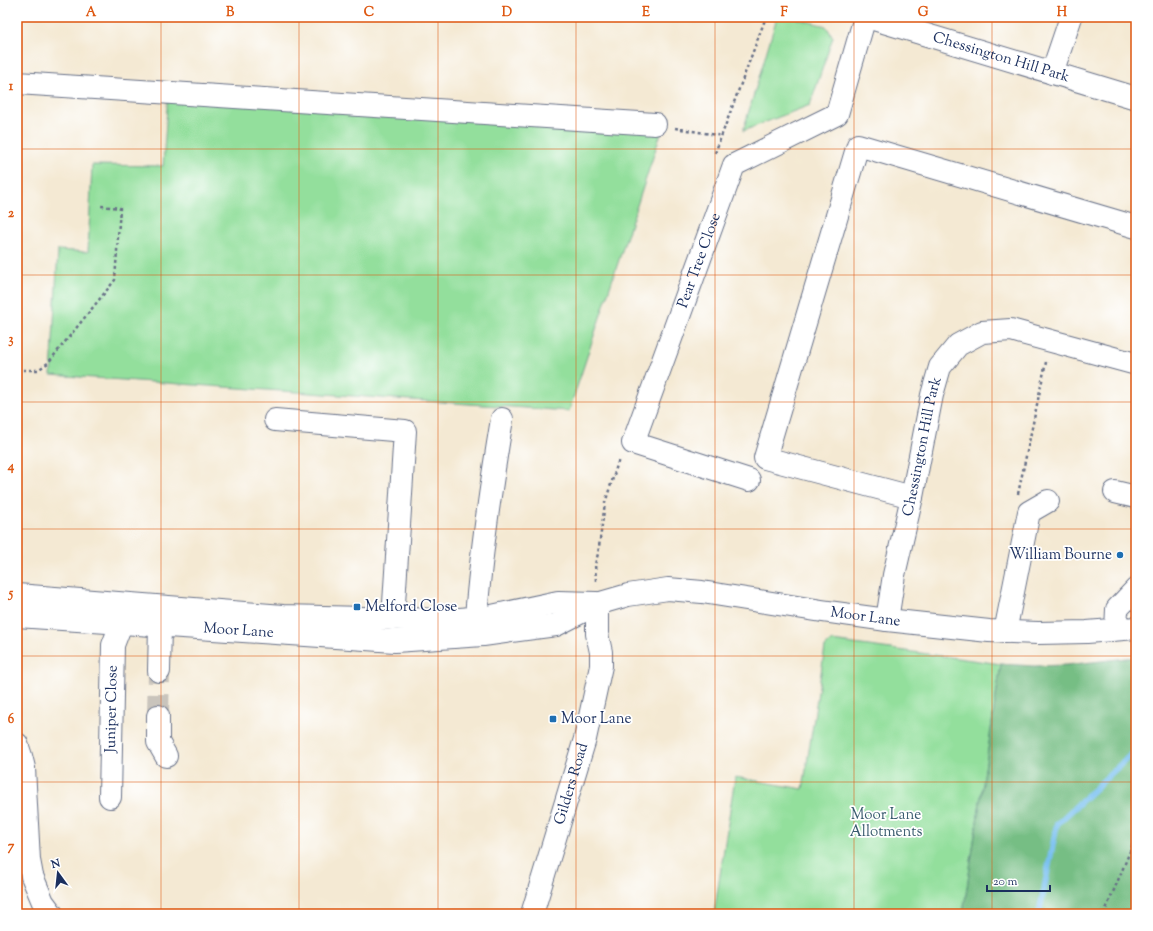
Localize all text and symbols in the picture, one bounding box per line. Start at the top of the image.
text: A [86,4,97,22]
text: B [226,4,235,22]
text: C [364,4,374,22]
text: D [502,4,512,22]
text: E [642,4,650,22]
text: F [780,4,788,22]
text: G [918,4,929,22]
text: H [1057,4,1068,22]
street label: Chessington Hill Park [930,27,1072,88]
text: 1 [9,78,14,96]
text: 2 [8,205,15,223]
street label: Pear Tree Close [672,210,726,311]
text: 3 [8,331,14,349]
street label: Chessington Hill Park [897,374,947,518]
text: 4 [7,458,15,476]
place label: William Bourne [1009,545,1112,566]
marker: William Bourne [1115,550,1125,560]
text: 5 [8,585,14,603]
place label: Melford Close [365,597,457,618]
marker: Melford Close [352,602,362,612]
street label: Moor Lane [829,602,902,632]
street label: Moor Lane [203,618,274,643]
street label: Juniper Close [100,665,123,754]
place label: Moor Lane [561,709,631,730]
text: 6 [8,711,15,729]
marker: Moor Lane [548,714,558,724]
street label: Gilders Road [549,740,594,827]
park label: Moor Lane Allotments [850,805,922,843]
text: 7 [8,838,15,856]
north arrow [38,853,78,893]
text: N [48,855,62,873]
scale bar [987,867,1050,893]
text: 20 m [993,873,1018,891]

